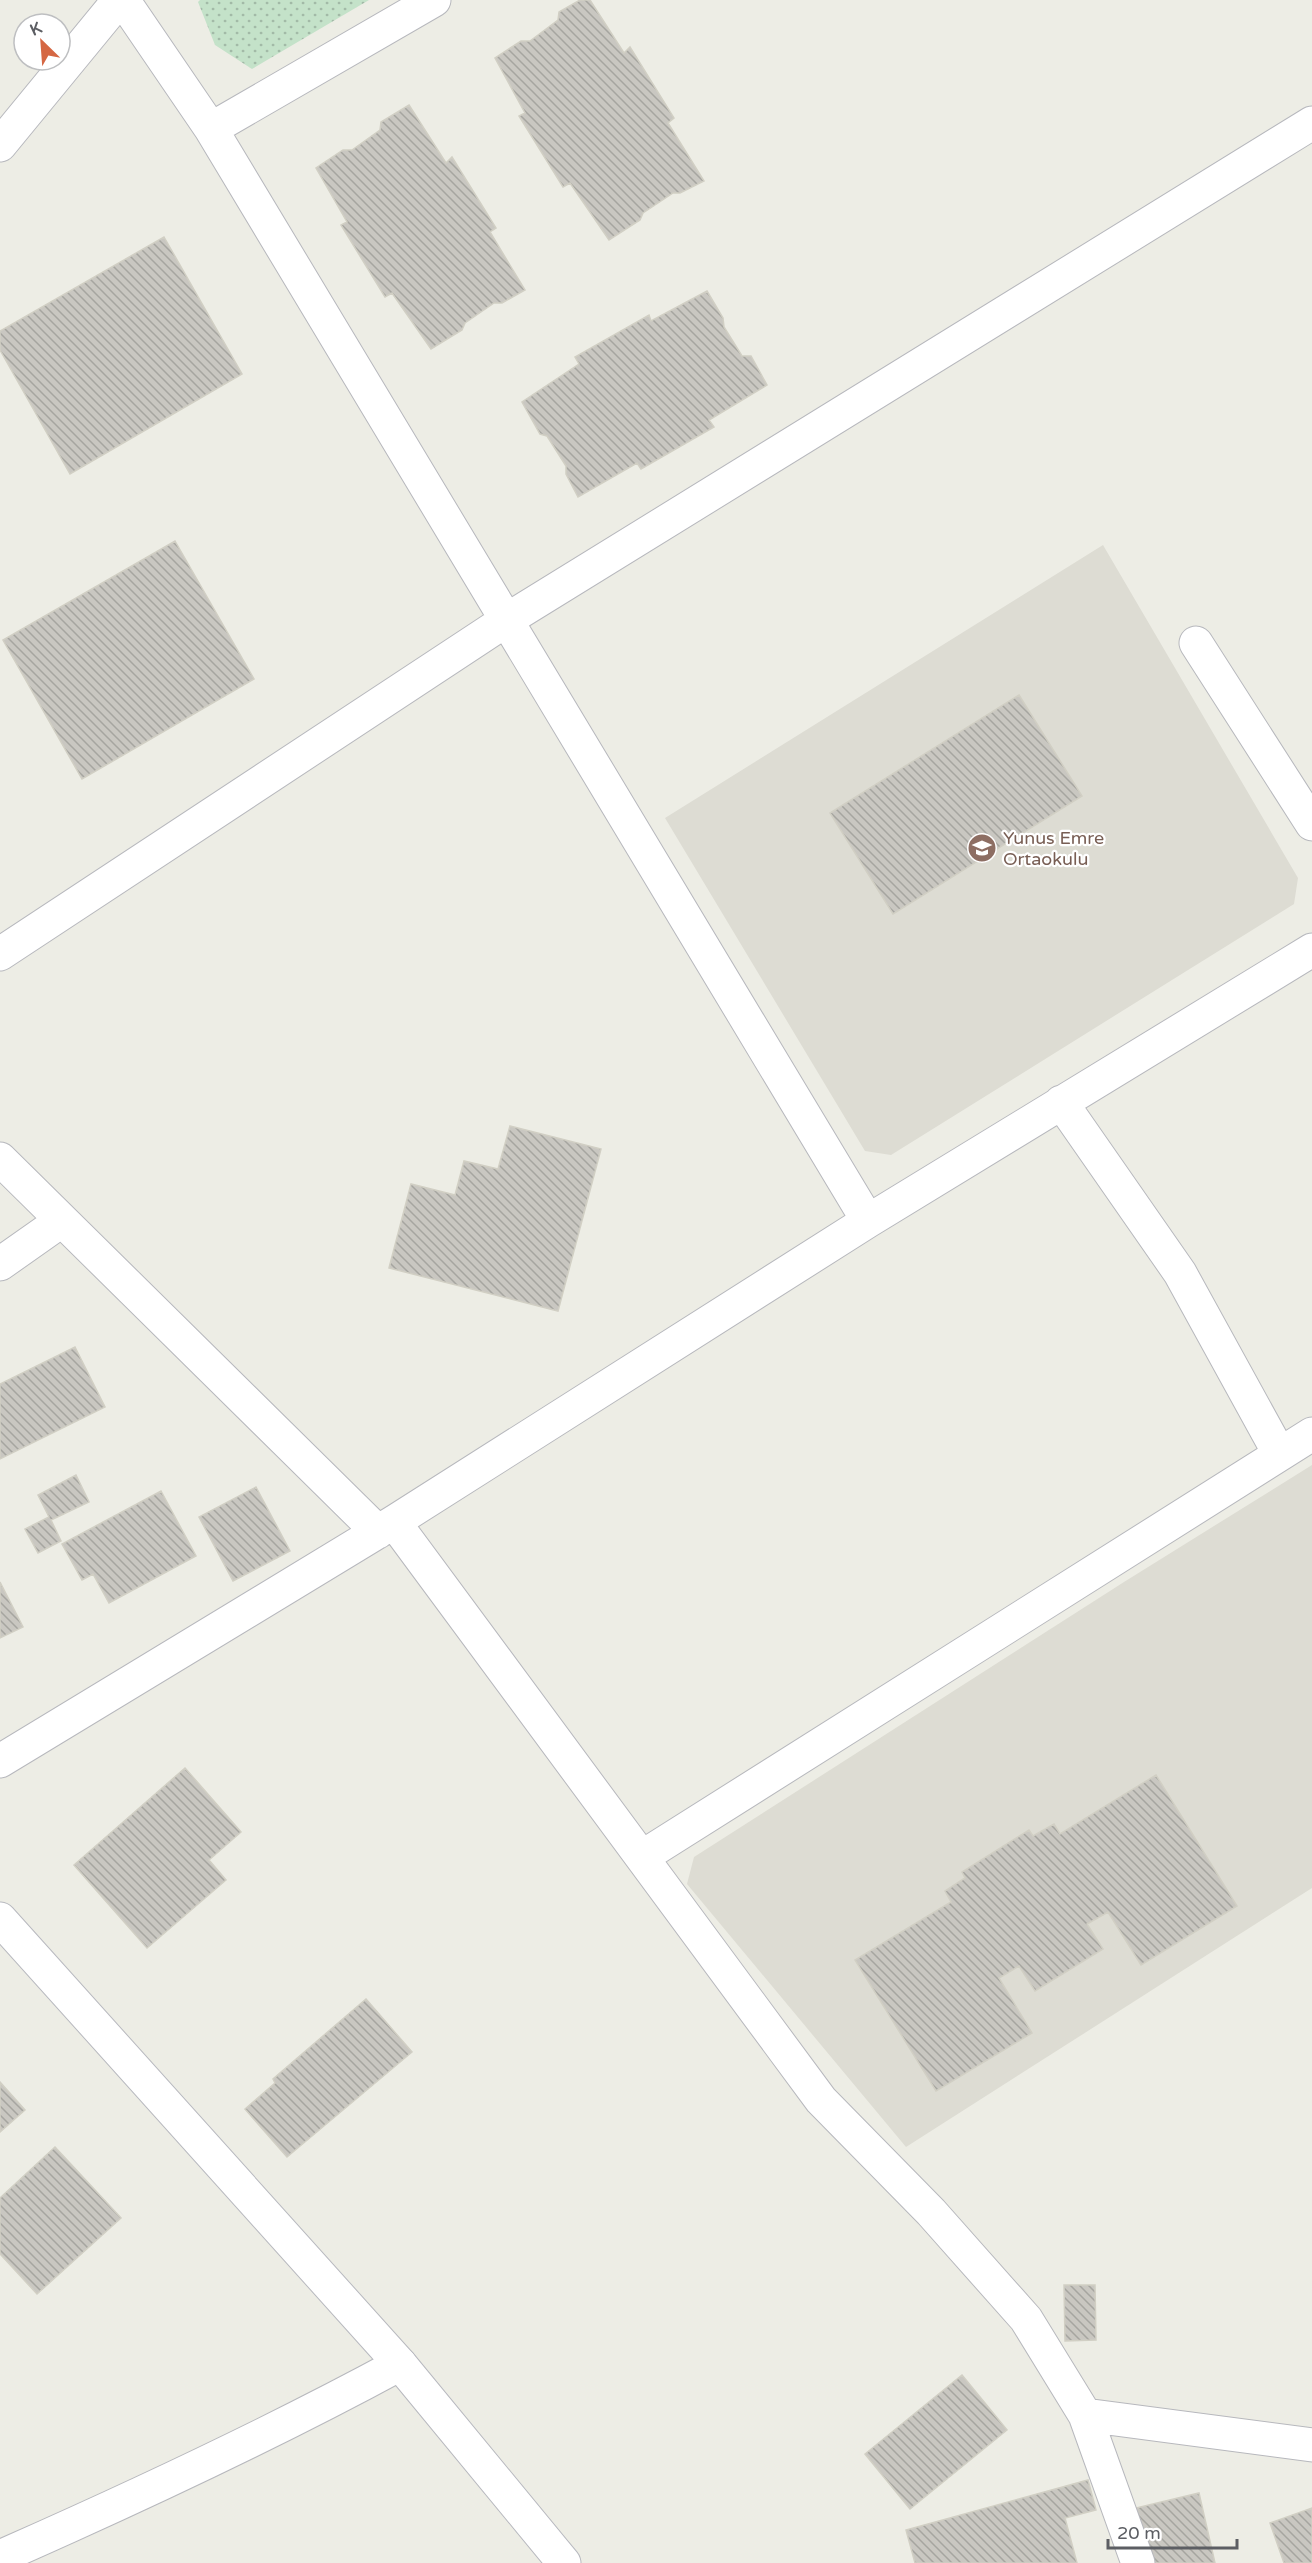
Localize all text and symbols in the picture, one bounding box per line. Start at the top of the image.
north arrow [12,12,72,72]
text: K [27,18,45,41]
place label: Yunus Emre Ortaokulu [1003,827,1104,870]
school or university icon: Yunus Emre Ortaokulu [966,832,998,864]
scale bar [1108,2512,1237,2550]
text: 20 m [1117,2522,1161,2544]

